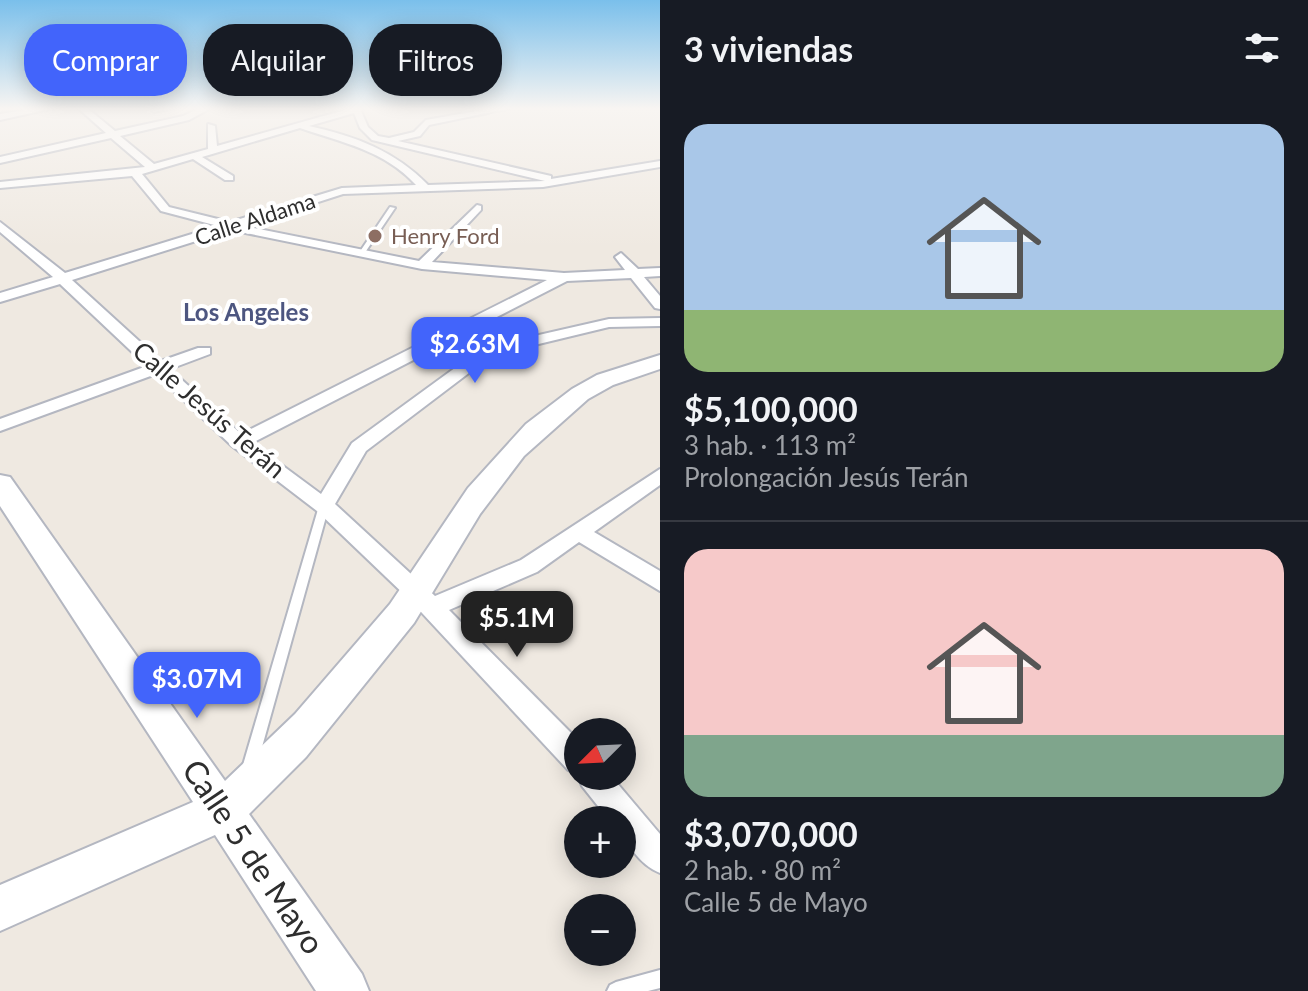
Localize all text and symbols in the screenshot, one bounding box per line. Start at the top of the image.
chip: Comprar [24,24,187,96]
chip: Alquilar [203,24,353,96]
chip: Filtros [369,24,502,96]
icon: filters [1240,26,1284,70]
text: 3 viviendas [684,28,853,69]
icon: home [912,176,1056,320]
street label: Calle Aldama [191,186,318,251]
place label: Henry Ford [391,222,500,249]
marker: Henry Ford [366,227,384,245]
district label: Los Angeles [183,297,309,326]
pin: $2.63M [410,317,540,385]
text: $2.63M [429,327,521,359]
street label: Calle Jesús Terán [127,334,293,484]
text: $5,100,000 [684,388,858,429]
text: 3 hab. · 113 m² [684,429,856,461]
text: Prolongación Jesús Terán [684,461,968,493]
pin: $5.1M [461,591,573,659]
text: $5.1M [479,601,555,633]
icon: home [912,601,1056,745]
pin: $3.07M [132,652,262,720]
text: $3.07M [151,662,243,694]
north arrow [564,718,636,790]
map controls [564,718,636,966]
street label: Calle 5 de Mayo [175,751,334,961]
button: + [564,806,636,878]
text: $3,070,000 [684,813,858,854]
text: 2 hab. · 80 m² [684,854,841,886]
text: Calle 5 de Mayo [684,886,868,918]
button: − [564,894,636,966]

